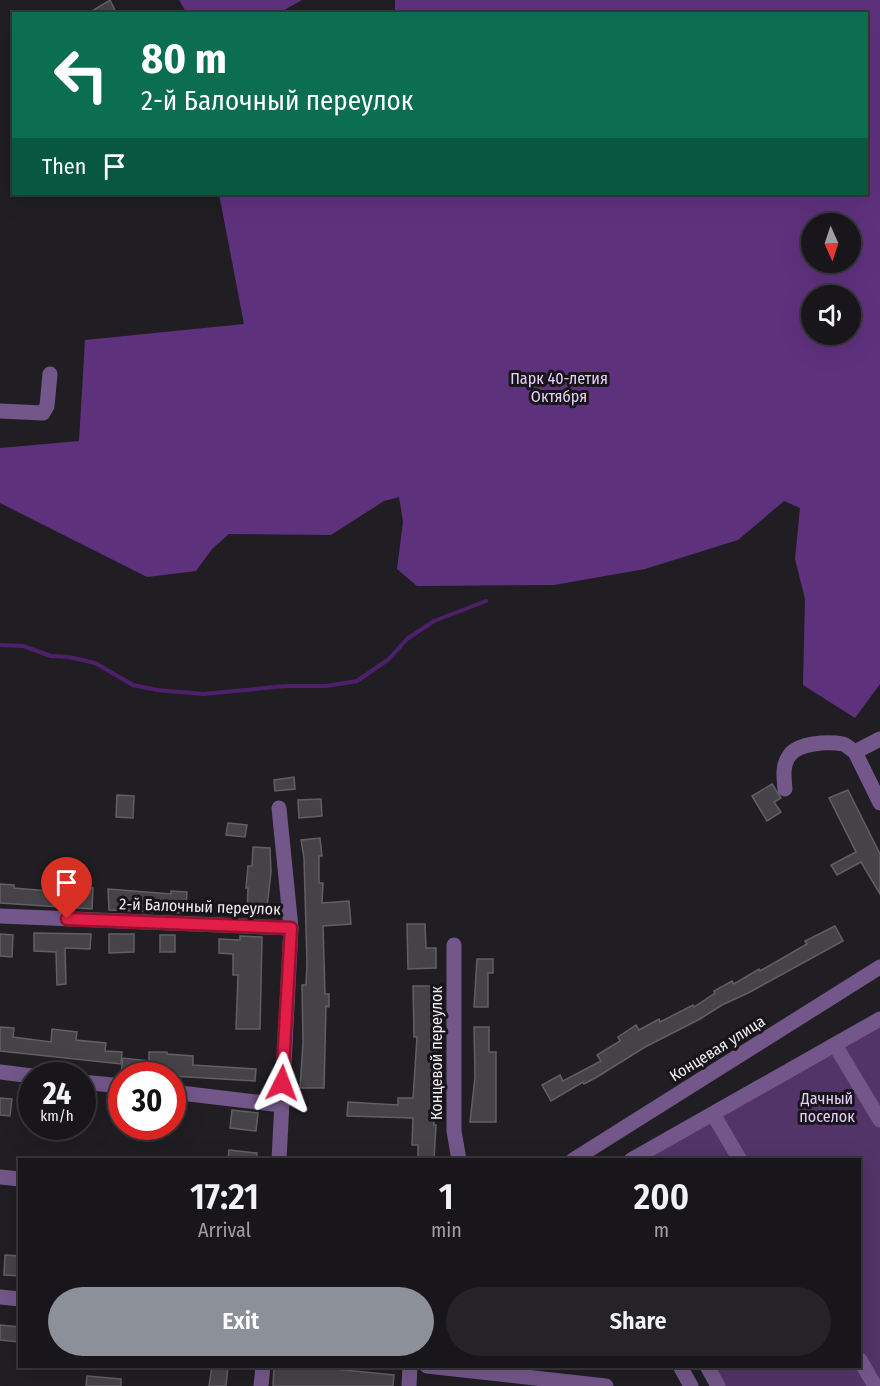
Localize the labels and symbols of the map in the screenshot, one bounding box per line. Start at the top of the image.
north arrow [801,213,861,273]
park label: Парк 40-летия Октября [510,369,608,406]
pin [41,857,92,919]
street label: 2-й Балочный переулок [119,894,281,919]
street label: Концевой переулок [427,985,446,1120]
street label: Концевая улица [666,1011,769,1085]
position arrow [250,1051,314,1115]
speed limit sign: 30 [108,1062,186,1140]
park label: Дачный поселок [799,1089,855,1126]

